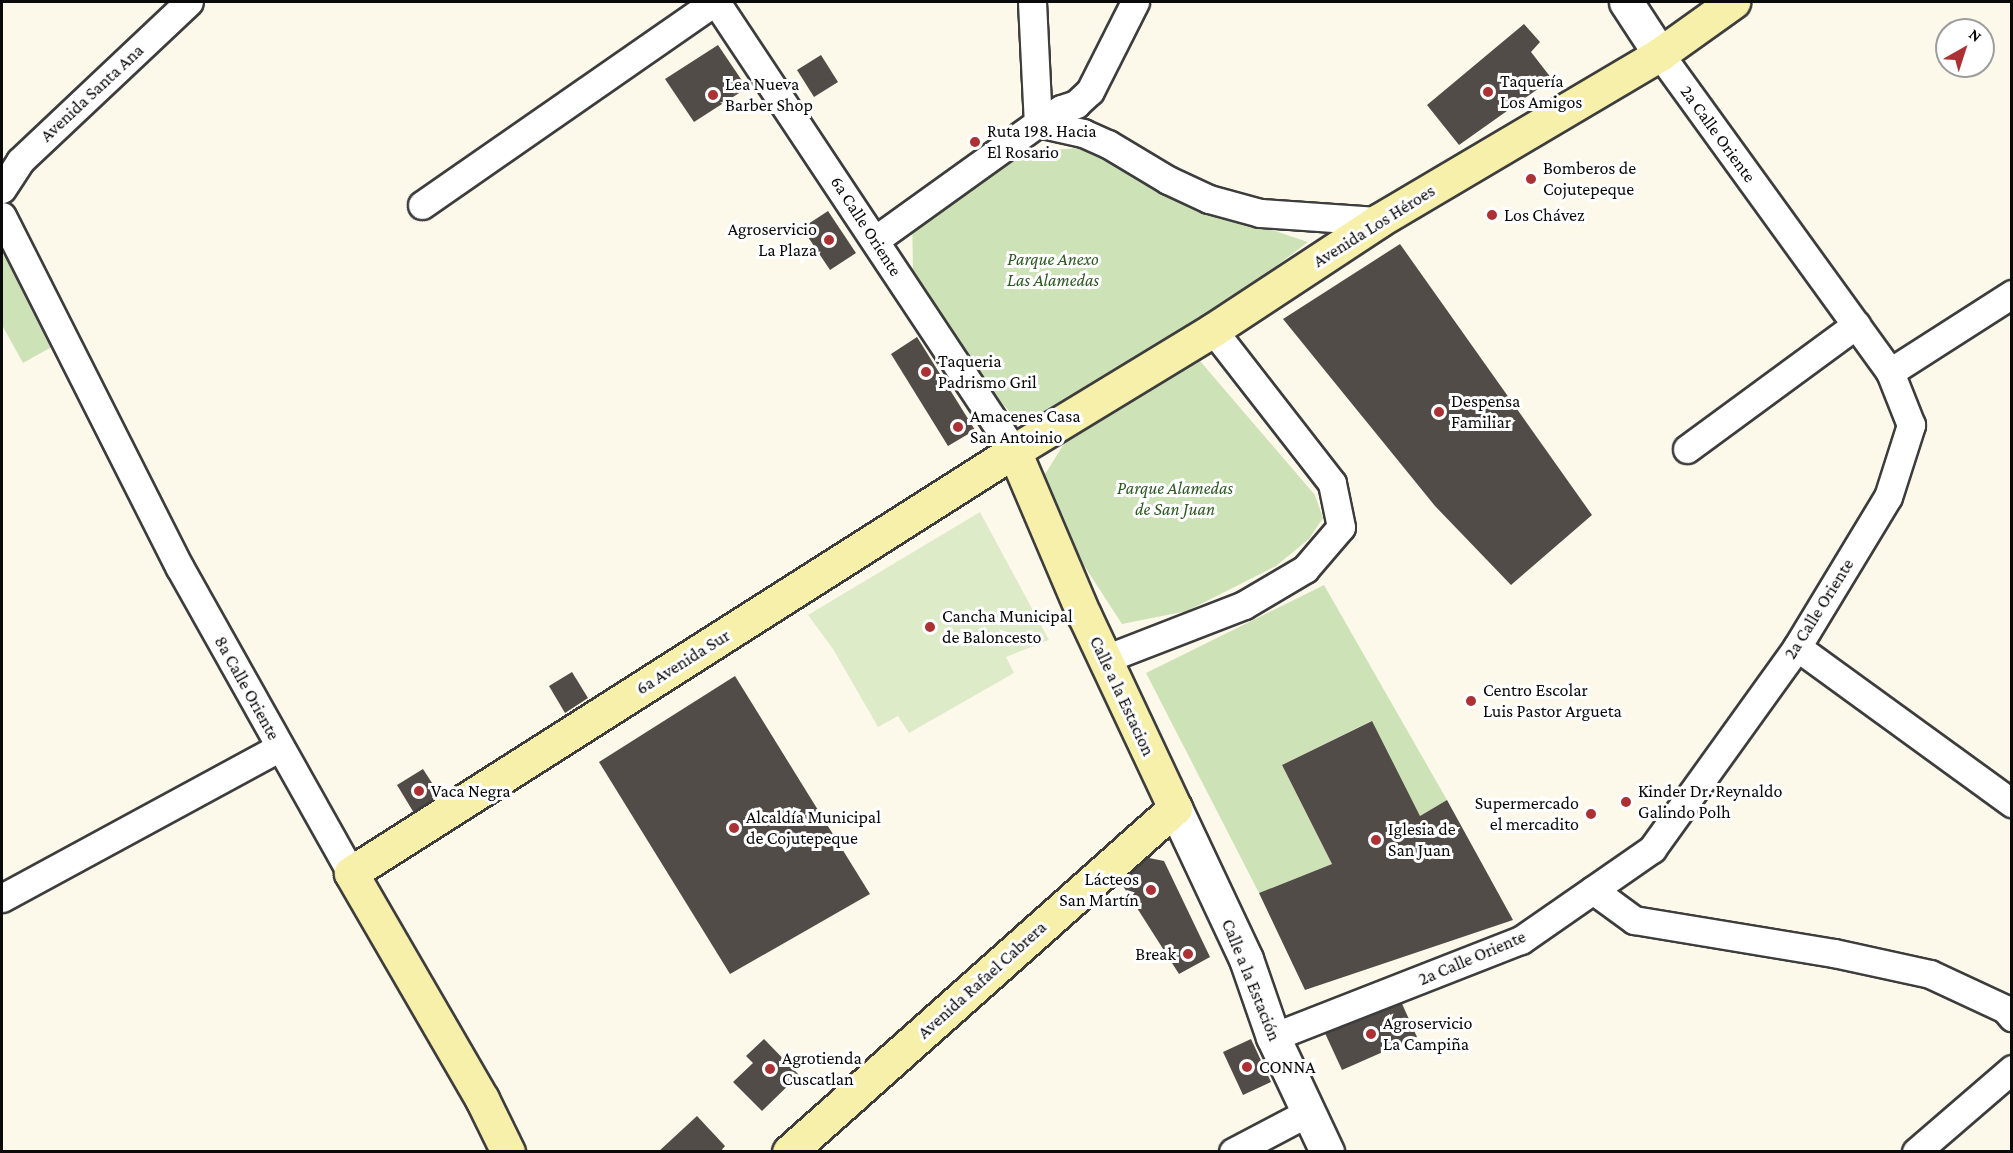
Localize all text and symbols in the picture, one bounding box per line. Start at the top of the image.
north arrow [1935,18,1995,78]
text: N [1966,25,1985,45]
street label: Avenida Santa Ana [36,40,148,146]
place label: Taquería Los Amigos [1500,71,1582,113]
place label: Lea Nueva Barber Shop [725,74,813,116]
street label: 2a Calle Oriente [1676,81,1760,187]
marker: Taquería Los Amigos [1481,85,1495,99]
marker: Lea Nueva Barber Shop [706,88,720,102]
place label: Ruta 198. Hacia El Rosario [987,121,1097,164]
marker: Ruta 198. Hacia El Rosario [968,135,982,149]
place label: Bomberos de Cojutepeque [1543,158,1636,201]
street label: 6a Calle Oriente [826,172,906,280]
marker: Bomberos de Cojutepeque [1524,172,1538,186]
street label: Avenida Los Héroes [1309,180,1439,272]
place label: Los Chávez [1504,204,1585,226]
marker: Los Chávez [1485,208,1499,222]
place label: Agroservicio La Plaza [728,219,817,262]
marker: Agroservicio La Plaza [822,233,836,247]
park label: Parque Anexo Las Alamedas [1007,249,1099,292]
place label: Taqueria Padrismo Gril [938,351,1037,394]
marker: Taqueria Padrismo Gril [919,365,933,379]
place label: Despensa Familiar [1451,391,1520,434]
marker: Despensa Familiar [1432,405,1446,419]
place label: Amacenes Casa San Antoinio [970,406,1081,448]
marker: Amacenes Casa San Antoinio [951,420,965,434]
park label: Parque Alamedas de San Juan [1117,478,1233,520]
street label: 2a Calle Oriente [1780,555,1858,663]
place label: Cancha Municipal de Baloncesto [942,606,1073,648]
marker: Cancha Municipal de Baloncesto [923,620,937,634]
street label: 6a Avenida Sur [632,625,734,699]
street label: 8a Calle Oriente [210,632,284,744]
street label: Calle a la Estacion [1085,633,1159,759]
place label: Centro Escolar Luis Pastor Argueta [1483,680,1622,722]
marker: Centro Escolar Luis Pastor Argueta [1464,694,1478,708]
place label: Vaca Negra [431,780,511,802]
place label: Kinder Dr. Reynaldo Galindo Polh [1638,781,1782,824]
marker: Vaca Negra [412,784,426,798]
place label: Supermercado el mercadito [1475,793,1579,836]
marker: Kinder Dr. Reynaldo Galindo Polh [1619,795,1633,809]
place label: Alcaldía Municipal de Cojutepeque [746,807,881,850]
marker: Supermercado el mercadito [1584,807,1598,821]
place label: Iglesia de San Juan [1388,819,1456,862]
marker: Alcaldía Municipal de Cojutepeque [727,821,741,835]
marker: Iglesia de San Juan [1369,833,1383,847]
place label: Lácteos San Martín [1059,869,1139,912]
marker: Lácteos San Martín [1144,883,1158,897]
street label: Calle a la Estación [1217,916,1285,1044]
street label: Avenida Rafael Cabrera [913,917,1051,1043]
street label: 2a Calle Oriente [1415,926,1529,990]
place label: Break [1135,943,1176,965]
marker: Break [1181,947,1195,961]
place label: Agroservicio La Campiña [1383,1013,1472,1056]
marker: Agroservicio La Campiña [1364,1027,1378,1041]
place label: Agrotienda Cuscatlan [782,1048,862,1090]
place label: CONNA [1259,1056,1315,1078]
marker: CONNA [1240,1060,1254,1074]
marker: Agrotienda Cuscatlan [763,1062,777,1076]

